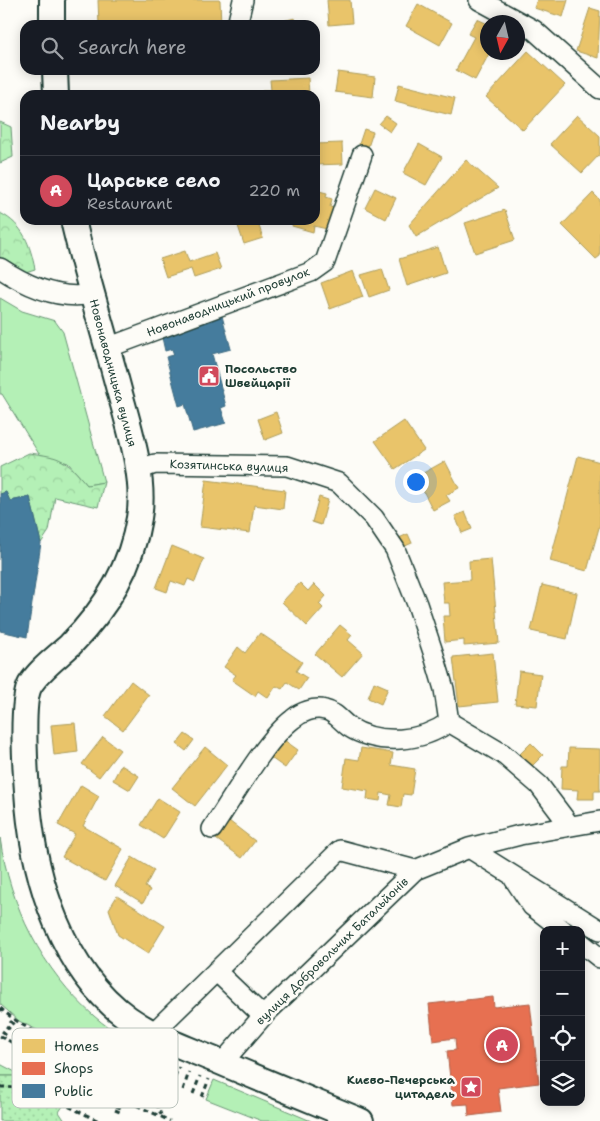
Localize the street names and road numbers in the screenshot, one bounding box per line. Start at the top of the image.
street label: Новонаводницький провулок [144,263,312,341]
street label: Новонаводницька вулиця [86,297,140,449]
street label: Козятинська вулиця [169,456,289,476]
street label: вулиця Добровольчих Батальйонів [252,874,412,1028]

